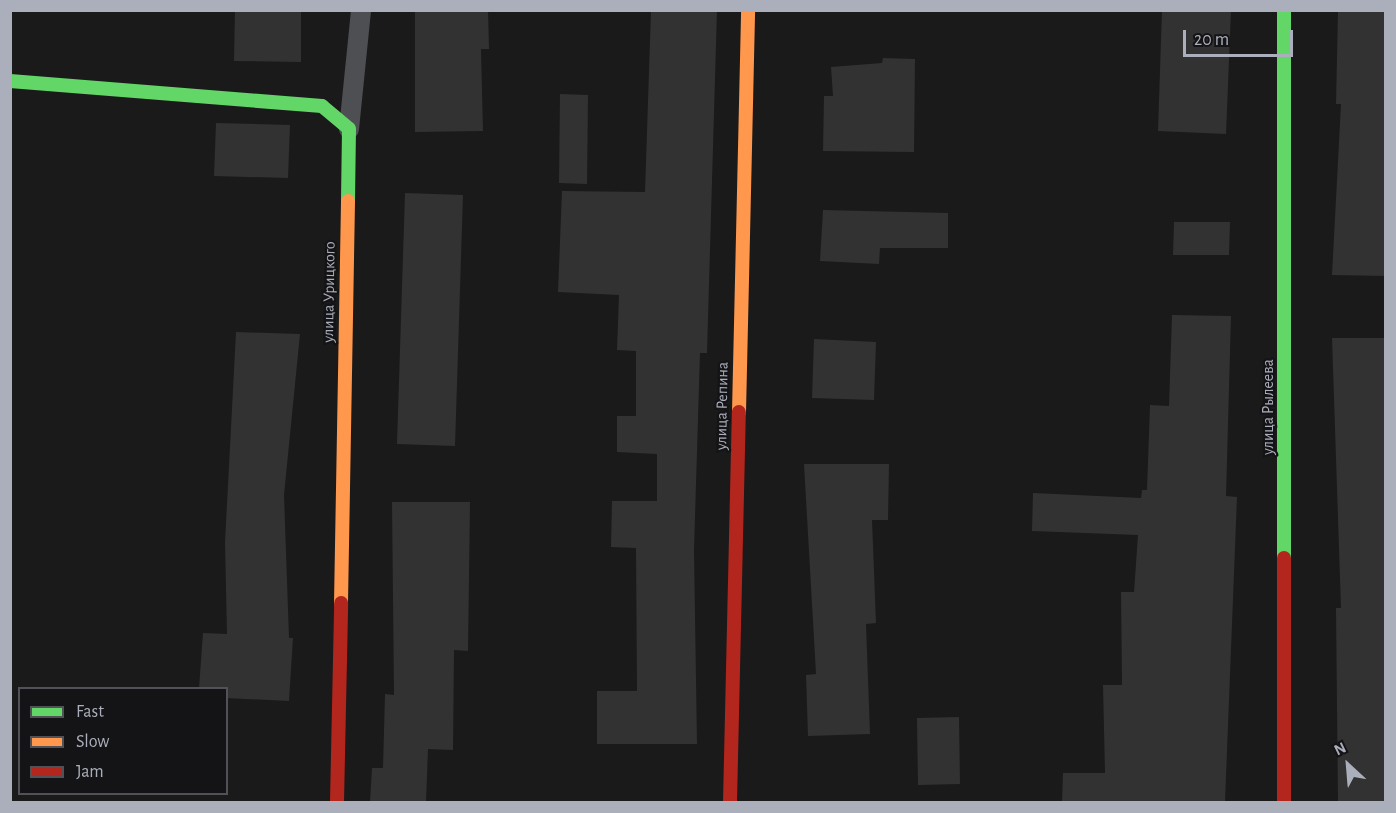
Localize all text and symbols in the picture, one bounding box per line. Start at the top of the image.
scale bar [1186,18,1296,56]
text: 20 m [1194,31,1229,49]
street label: улица Урицкого [319,241,339,343]
street label: улица Рылеева [1258,359,1278,455]
street label: улица Репина [712,362,732,450]
legend [18,687,228,795]
text: Fast [76,703,104,721]
text: Slow [76,733,109,751]
north arrow [1318,735,1378,795]
text: N [1332,739,1349,758]
text: Jam [76,763,104,781]

